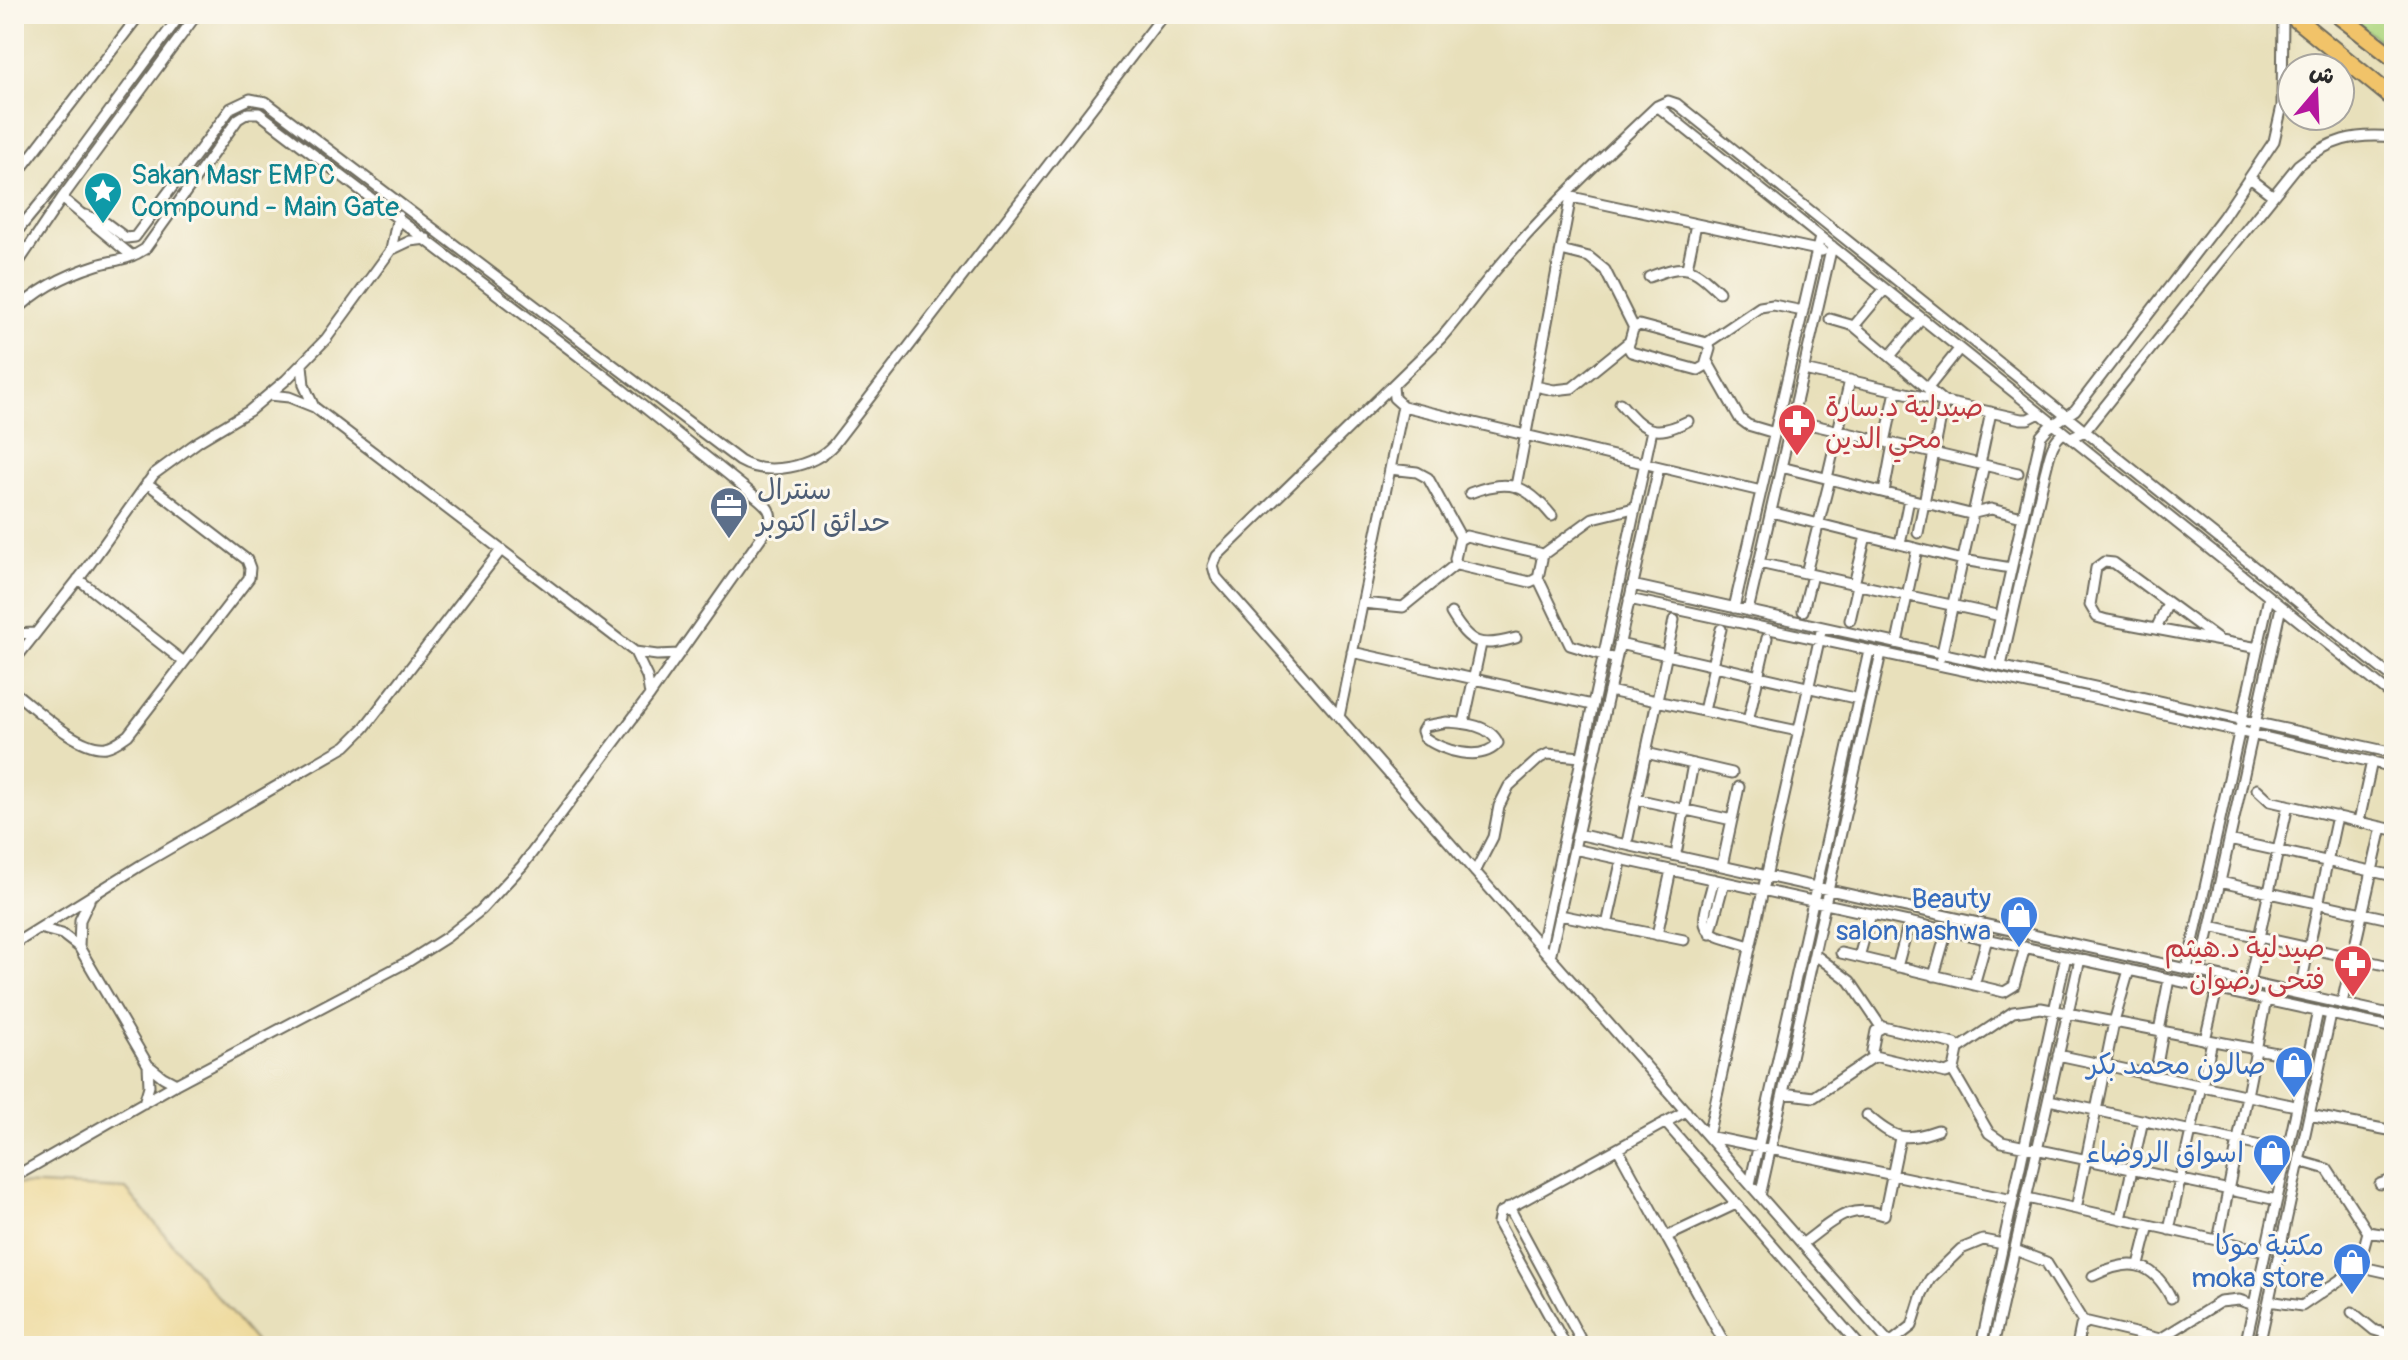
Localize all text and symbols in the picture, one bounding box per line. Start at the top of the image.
north arrow [2276,52,2356,132]
text: ش [2306,57,2338,91]
place label: Sakan Masr EMPC Compound - Main Gate [131,158,399,225]
place icon: Sakan Masr EMPC Compound - Main Gate [82,170,124,225]
place label: صيدلية د.سارة محي الدين [1825,390,1984,463]
pharmacy icon: صيدلية د.سارة محي الدين [1776,402,1818,457]
place label: سنترال حدائق اكتوبر [755,473,890,540]
office icon: سنترال حدائق اكتوبر [708,485,750,540]
place label: Beauty salon nashwa [1836,882,1991,949]
shop icon: Beauty salon nashwa [1998,894,2040,949]
place label: صيدلية د.هيثم فتحى رضوان [2164,931,2325,998]
pharmacy icon: صيدلية د.هيثم فتحى رضوان [2332,943,2374,998]
shop icon: صالون محمد بكر [2273,1044,2315,1099]
place label: صالون محمد بكر [2085,1048,2266,1083]
shop icon: اسواق الروضاء [2251,1132,2293,1187]
place label: اسواق الروضاء [2085,1136,2244,1171]
place label: مكتبة موكا moka store [2191,1229,2324,1296]
shop icon: مكتبة موكا moka store [2331,1241,2373,1296]

